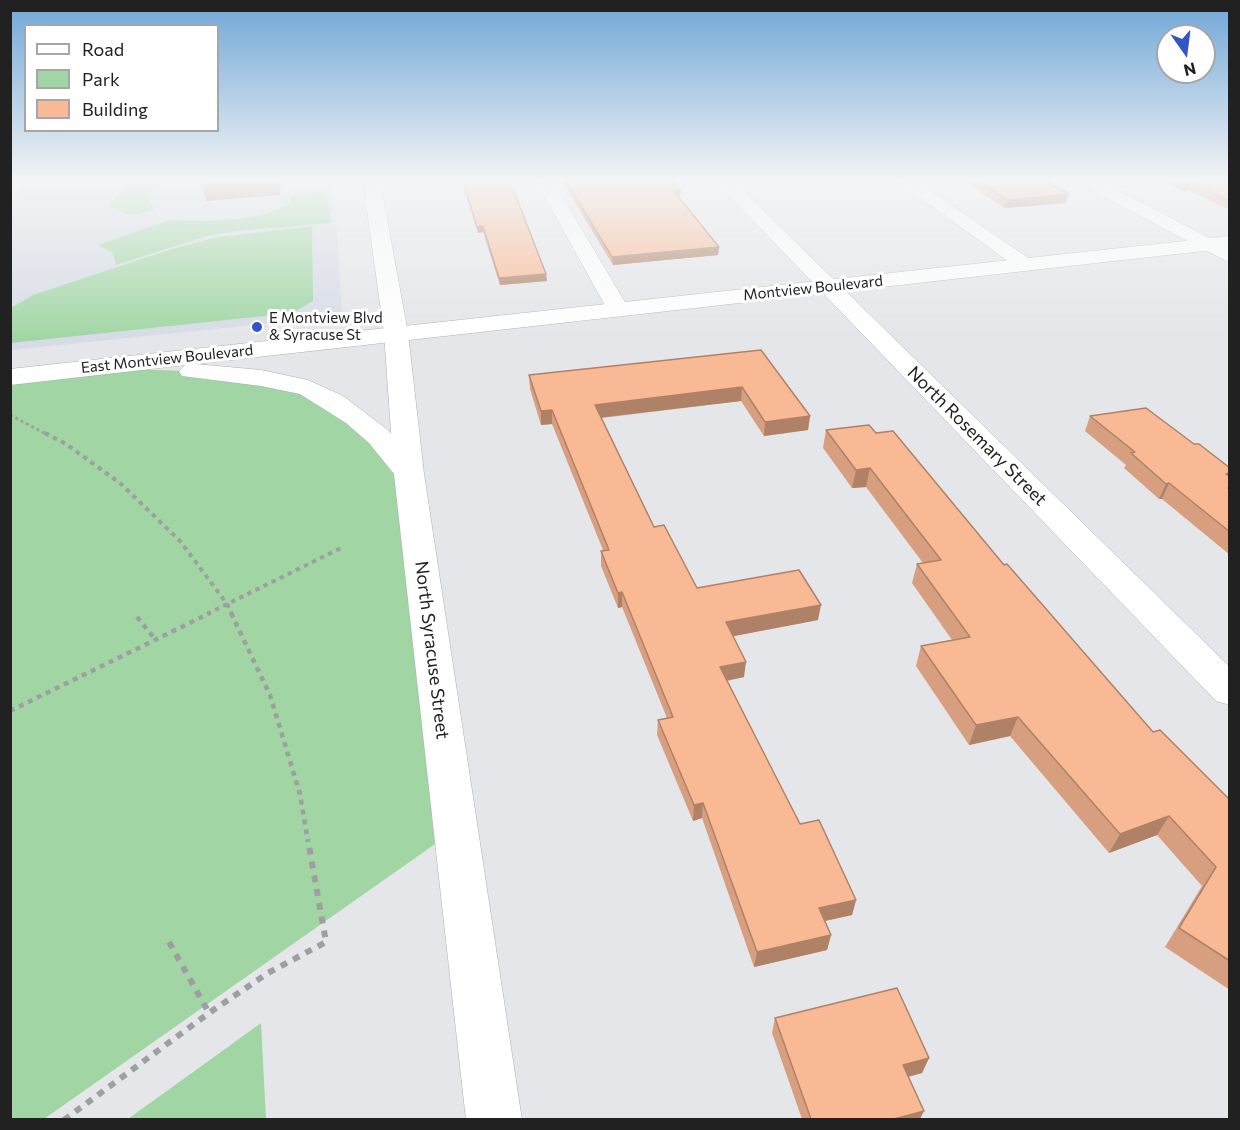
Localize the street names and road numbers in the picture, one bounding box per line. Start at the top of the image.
street label: Montview Boulevard [742,272,884,304]
street label: East Montview Boulevard [80,341,254,377]
street label: North Rosemary Street [903,362,1051,510]
street label: North Syracuse Street [410,560,454,740]

